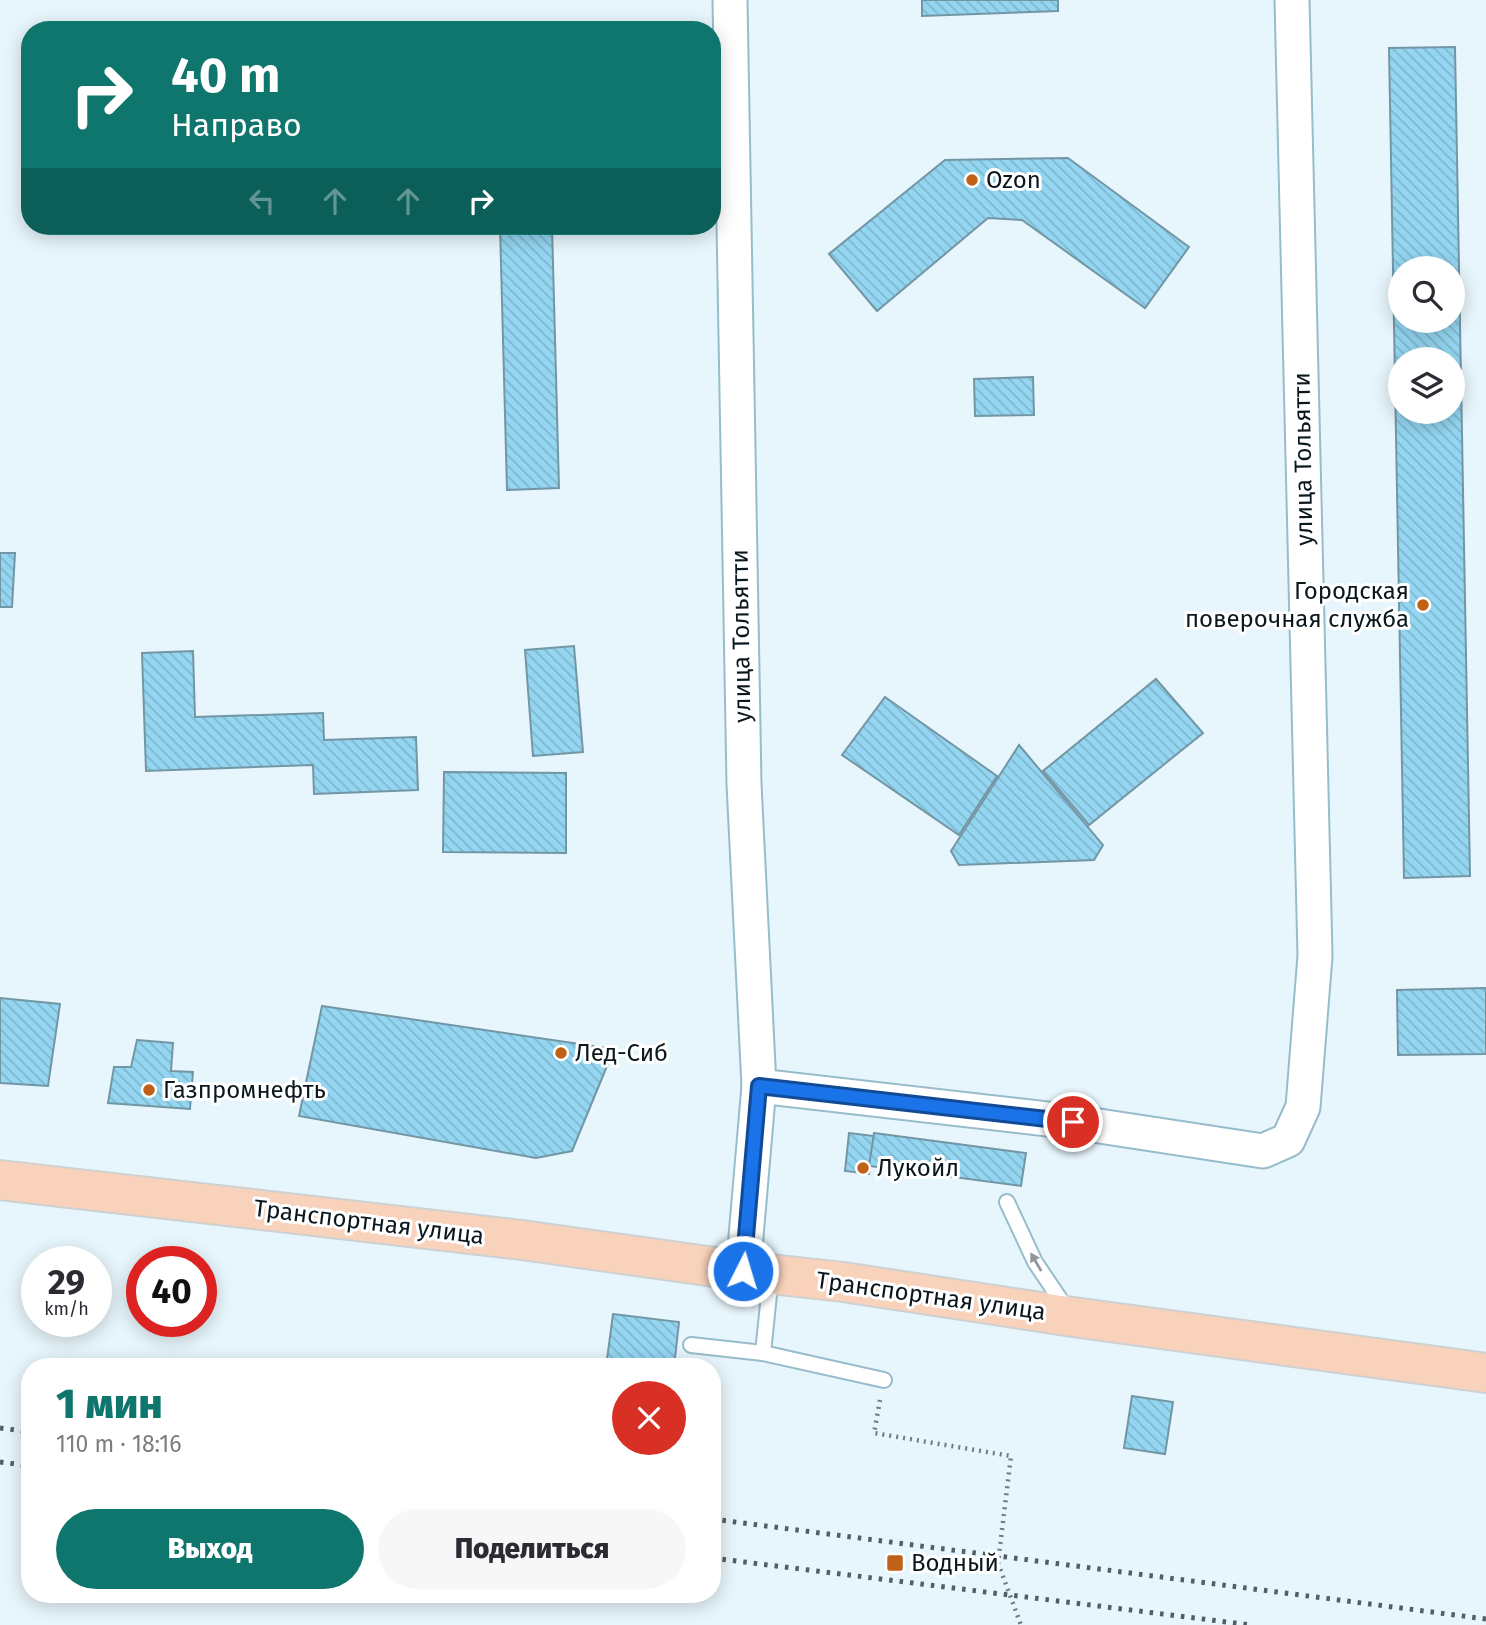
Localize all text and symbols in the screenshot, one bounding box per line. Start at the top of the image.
text: 40 m [171,46,280,105]
icon: right [56,49,147,140]
text: Направо [171,106,302,144]
place label: Ozon [986,166,1041,194]
marker: Ozon [964,172,980,188]
icon: left [243,182,281,220]
icon: ahead [316,182,354,220]
icon: ahead [389,182,427,220]
icon: right [462,182,500,220]
map controls [1388,256,1465,424]
button: search [1388,256,1465,333]
button: layers [1388,347,1465,424]
street label: улица Тольятти [1287,372,1319,546]
street label: улица Тольятти [725,549,757,723]
place label: Городская поверочная служба [1185,577,1409,633]
marker: Городская поверочная служба [1415,597,1431,613]
place label: Лед-Сиб [575,1039,668,1067]
marker: Лед-Сиб [553,1045,569,1061]
place label: Газпромнефть [163,1076,326,1104]
marker: Газпромнефть [141,1082,157,1098]
pin [1043,1092,1103,1152]
icon: arrive [1054,1103,1092,1141]
place label: Лукойл [877,1154,959,1182]
marker: Лукойл [855,1160,871,1176]
street label: Транспортная улица [252,1194,486,1250]
position arrow [706,1234,780,1308]
speed limit sign: 40 [126,1246,217,1337]
one-way arrow [1030,1252,1042,1271]
text: 29 [48,1261,85,1303]
street label: Транспортная улица [814,1266,1048,1326]
text: km/h [44,1298,89,1320]
text: 1 мин [56,1379,163,1429]
button: close [612,1381,686,1455]
text: 110 m · 18:16 [56,1430,181,1458]
button: Выход [56,1509,364,1589]
button: Поделиться [378,1509,686,1589]
place label: Водный [911,1549,999,1577]
marker: Водный [885,1553,905,1573]

